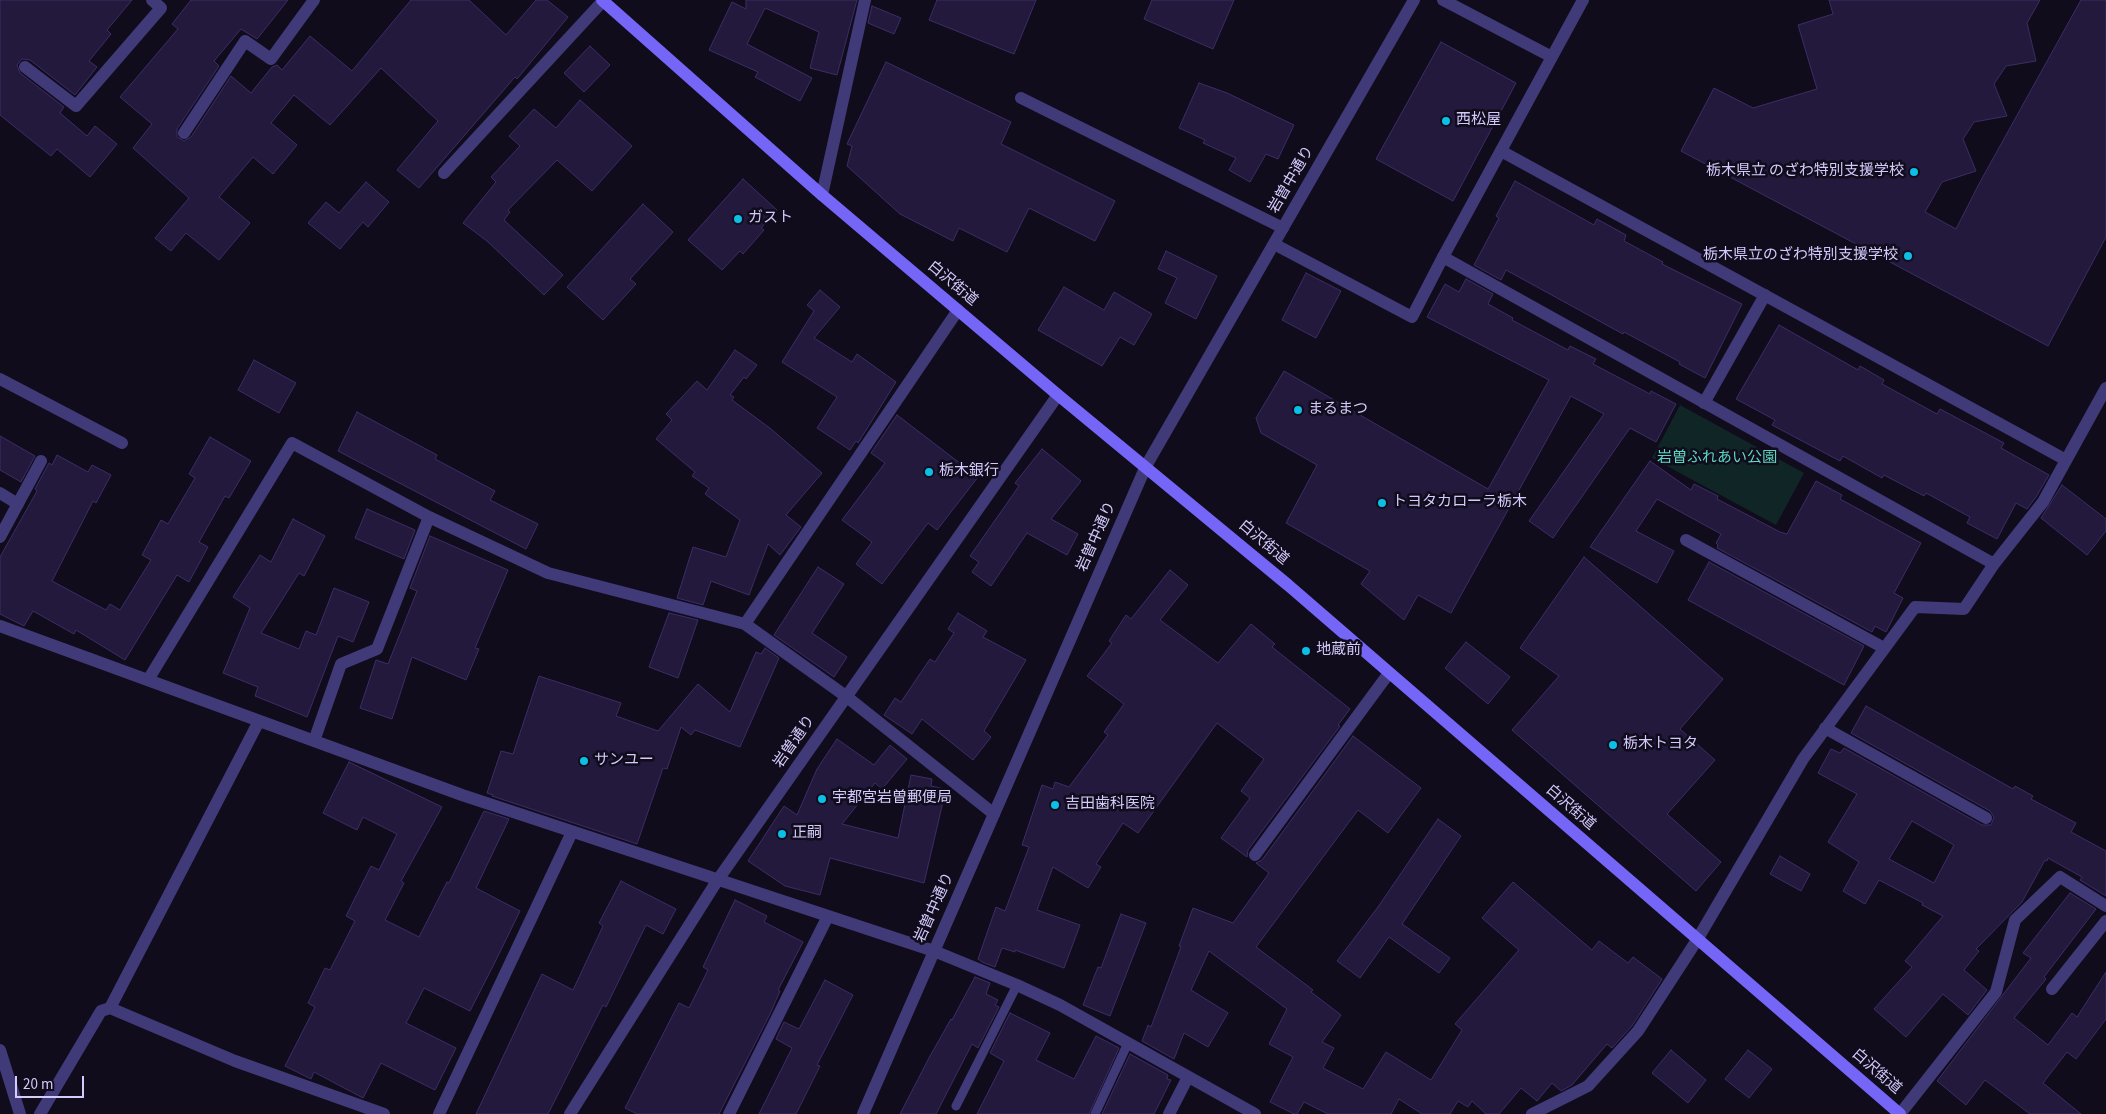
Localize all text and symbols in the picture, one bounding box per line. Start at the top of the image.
place label: 西松屋 [1456,112,1501,130]
marker: 西松屋 [1440,115,1452,127]
street label: 岩曽中通り [1265,143,1319,217]
place label: 栃木県立 のざわ特別支援学校 [1706,163,1904,181]
marker: 栃木県立 のざわ特別支援学校 [1908,166,1920,178]
place label: ガスト [748,210,793,228]
marker: ガスト [732,213,744,225]
place label: 栃木県立のざわ特別支援学校 [1703,247,1898,265]
marker: 栃木県立のざわ特別支援学校 [1902,250,1914,262]
street label: 白沢街道 [923,258,981,310]
place label: まるまつ [1308,401,1368,419]
marker: まるまつ [1292,404,1304,416]
park label: 岩曽ふれあい公園 [1657,450,1777,468]
place label: 栃木銀行 [939,463,999,481]
marker: 栃木銀行 [923,466,935,478]
place label: トヨタカローラ栃木 [1392,494,1527,512]
marker: トヨタカローラ栃木 [1376,497,1388,509]
street label: 岩曽中通り [1074,499,1120,575]
street label: 白沢街道 [1234,517,1292,569]
place label: 地蔵前 [1316,642,1361,660]
marker: 地蔵前 [1300,645,1312,657]
street label: 岩曽通り [770,712,820,772]
place label: 栃木トヨタ [1623,736,1698,754]
marker: 栃木トヨタ [1607,739,1619,751]
place label: サンユー [594,752,654,770]
marker: サンユー [578,755,590,767]
street label: 白沢街道 [1541,782,1599,834]
place label: 宇都宮岩曽郵便局 [832,790,952,808]
marker: 宇都宮岩曽郵便局 [816,793,828,805]
place label: 吉田歯科医院 [1065,796,1155,814]
marker: 吉田歯科医院 [1049,799,1061,811]
place label: 正嗣 [792,825,822,843]
marker: 正嗣 [776,828,788,840]
street label: 岩曽中通り [912,870,958,946]
street label: 白沢街道 [1847,1046,1905,1098]
scale bar [18,1066,86,1098]
text: 20 m [23,1074,53,1095]

